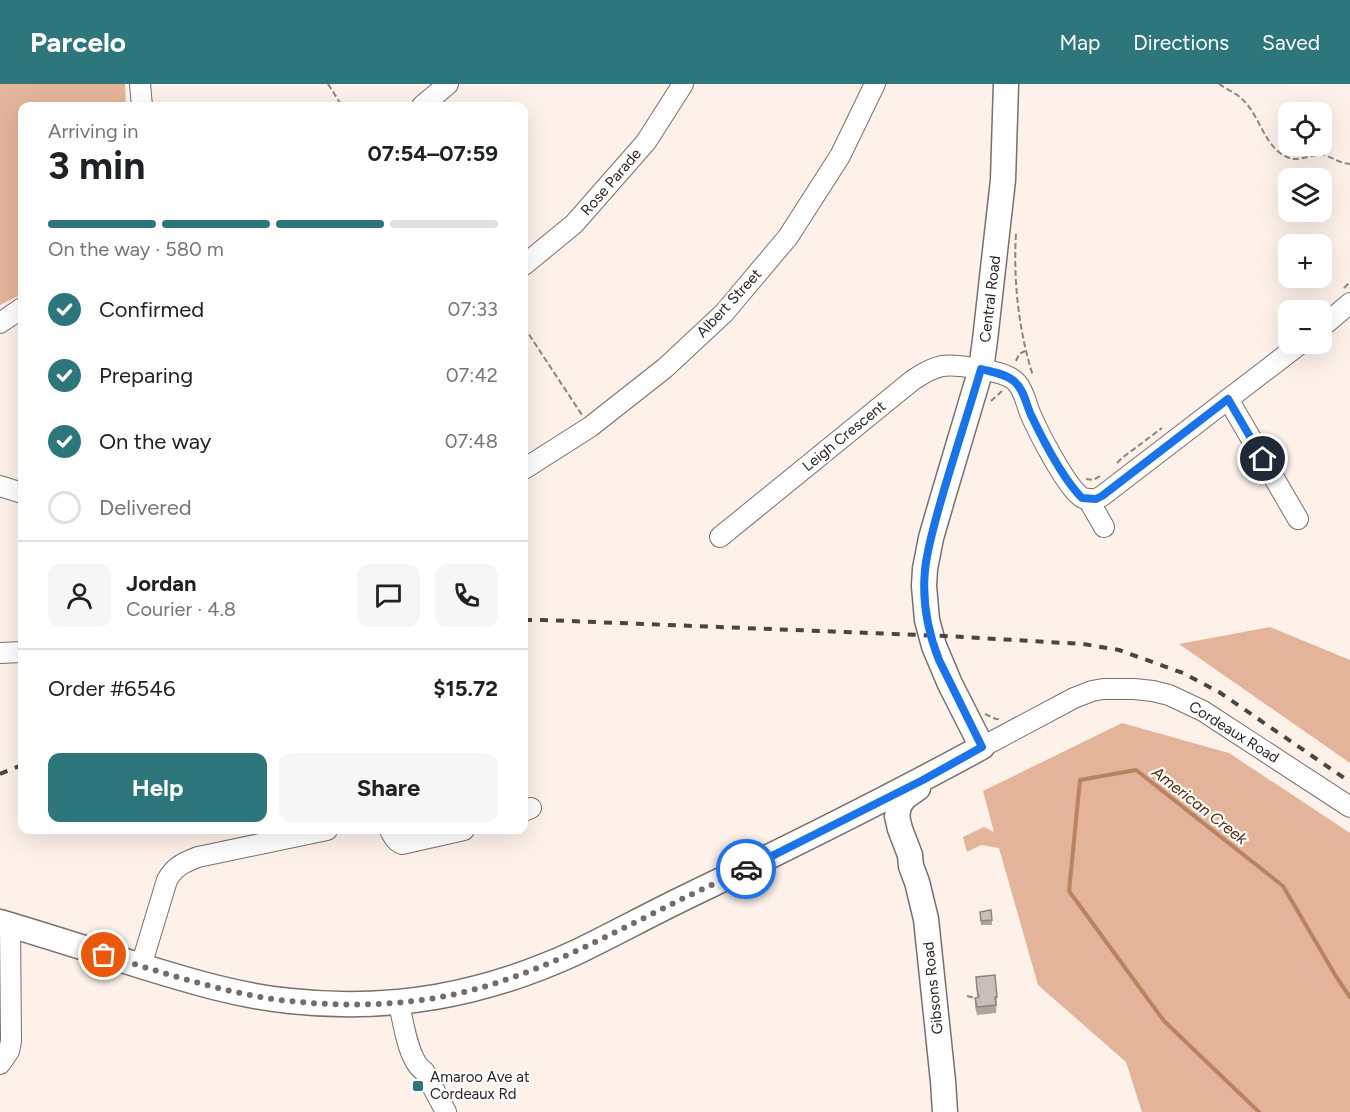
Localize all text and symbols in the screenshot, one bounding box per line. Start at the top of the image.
text: Parcelo [30,25,126,59]
text: Map [1059,30,1100,55]
text: Directions [1133,30,1229,55]
text: Saved [1262,30,1320,55]
map controls [1278,102,1332,354]
button: locate [1278,102,1332,156]
text: Arriving in [48,119,138,143]
text: 07:54–07:59 [367,140,498,167]
text: 3 min [48,142,145,189]
street label: Rose Parade [577,145,645,219]
button: layers [1278,168,1332,222]
button: + [1278,234,1332,288]
text: On the way · 580 m [48,237,224,261]
street label: Central Road [976,255,1004,343]
street label: Albert Street [693,265,765,341]
icon: check [48,293,81,326]
text: Confirmed [99,296,204,323]
text: 07:33 [448,297,498,321]
button: − [1278,300,1332,354]
icon: check [48,359,81,392]
text: Preparing [99,362,193,389]
text: 07:42 [446,363,498,387]
street label: Leigh Crescent [799,397,889,475]
icon: check [48,425,81,458]
text: On the way [99,428,211,455]
text: 07:48 [445,429,498,453]
pin [1237,433,1288,484]
icon: home [1246,442,1279,475]
text: Delivered [99,494,192,521]
button: person [48,564,111,627]
button: chat [357,564,420,627]
button: phone [435,564,498,627]
text: Jordan [126,570,197,597]
text: Courier · 4.8 [126,597,236,621]
text: Order #6546 [48,675,175,702]
text: $15.72 [433,675,498,702]
street label: Cordeaux Road [1186,697,1282,767]
button: Help [48,753,267,822]
button: Share [279,753,498,822]
water label: American Creek [1147,762,1252,849]
courier [716,839,776,899]
icon: car [730,853,763,886]
pin [78,929,129,980]
icon: bag [87,938,120,971]
street label: Gibsons Road [919,941,947,1035]
place label: Amaroo Ave at Cordeaux Rd [430,1068,530,1103]
marker: Amaroo Ave at Cordeaux Rd [411,1079,425,1093]

